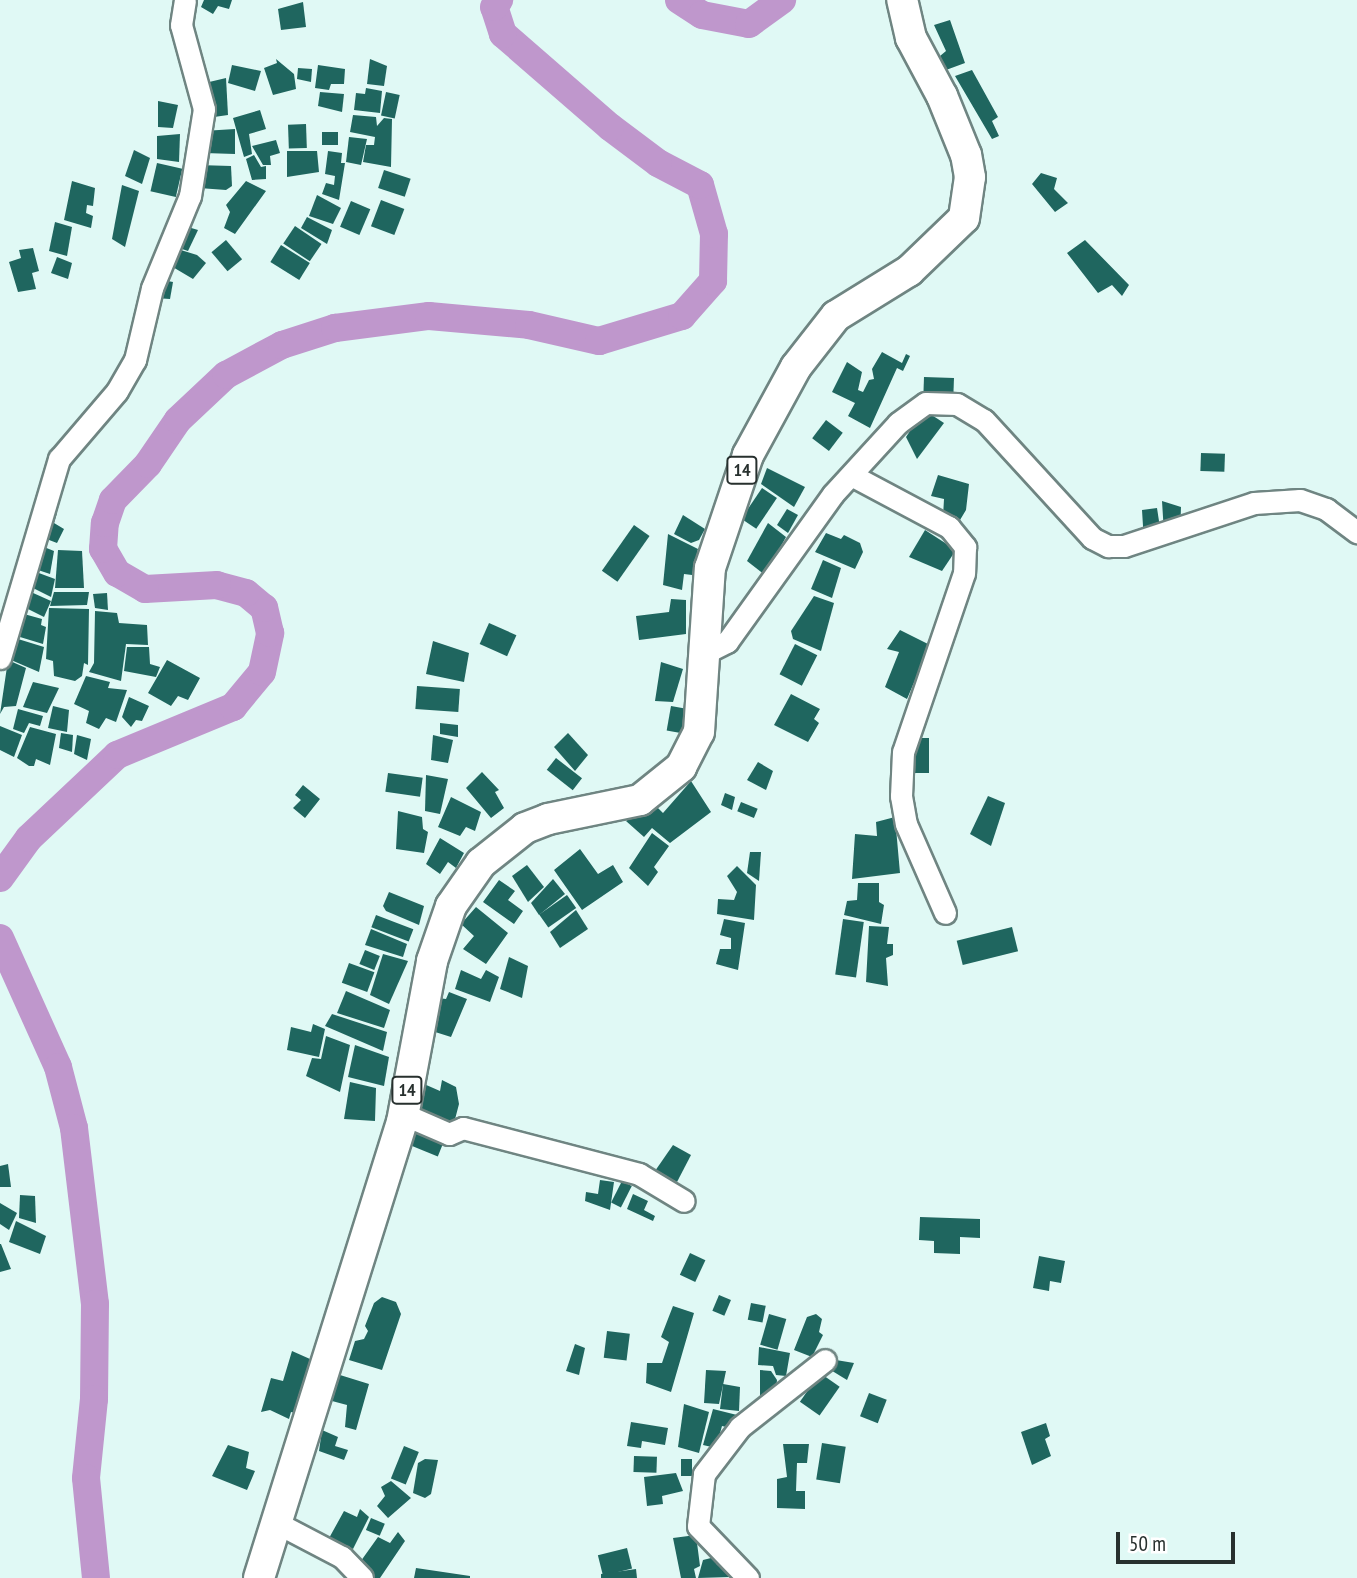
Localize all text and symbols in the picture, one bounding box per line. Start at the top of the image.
road number: 14 [726,456,758,484]
road number: 14 [391,1076,423,1105]
scale bar [1119,1518,1238,1562]
text: 50 m [1129,1530,1166,1557]

